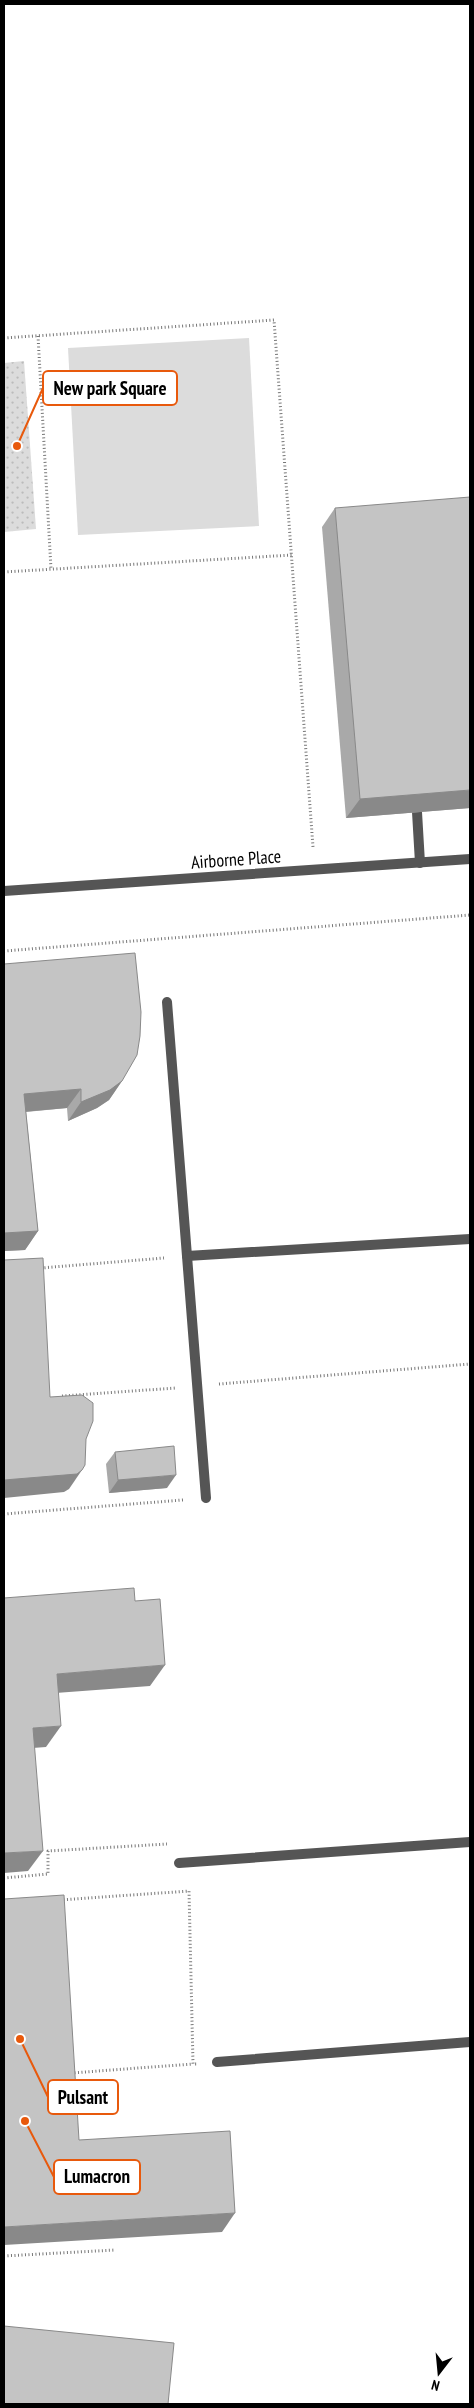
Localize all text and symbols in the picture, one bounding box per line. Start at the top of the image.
callout: New park Square [43,371,177,405]
text: New park Square [53,376,167,400]
street label: Airborne Place [190,844,282,874]
callout: Pulsant [48,2080,118,2114]
text: Pulsant [58,2085,109,2109]
callout: Lumacron [54,2160,140,2194]
text: Lumacron [64,2164,130,2188]
north arrow [414,2348,464,2398]
text: N [429,2376,442,2395]

